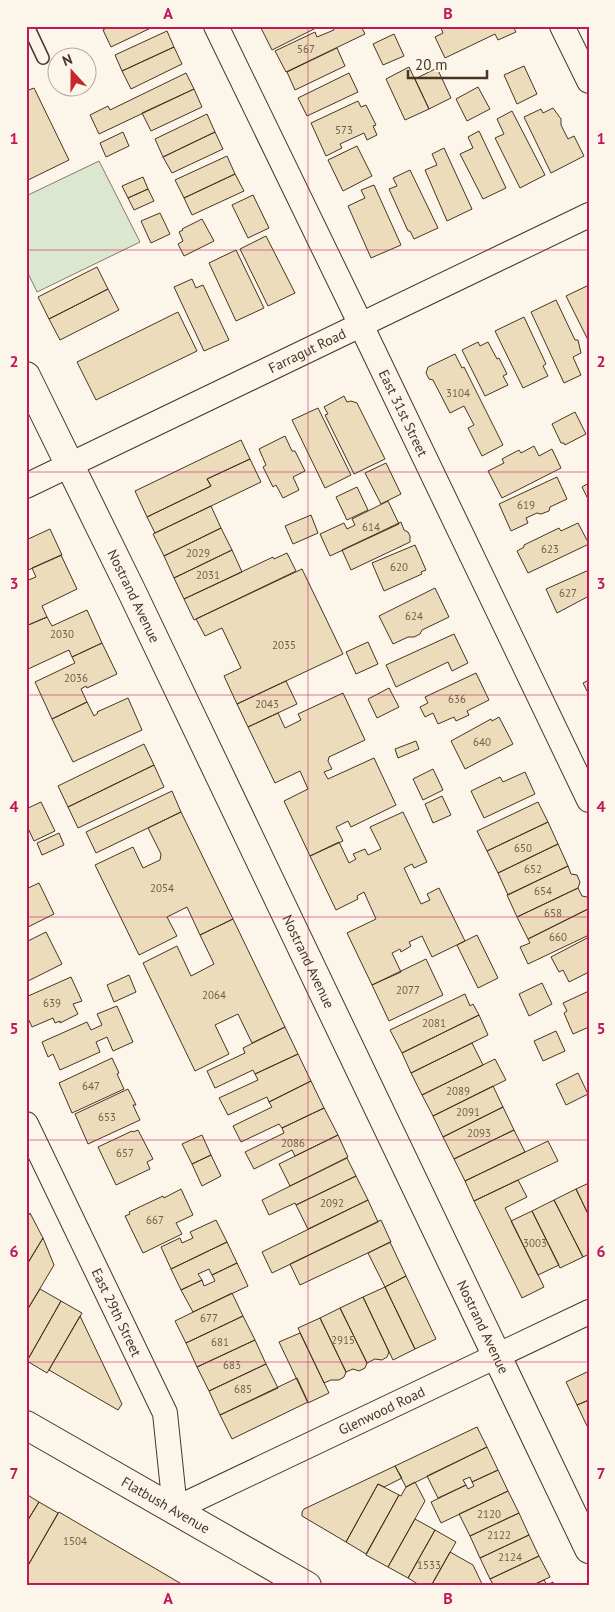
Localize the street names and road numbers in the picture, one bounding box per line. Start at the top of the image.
street label: Farragut Road [265,324,349,377]
street label: East 31st Street [375,367,432,460]
street label: Nostrand Avenue [103,546,164,646]
street label: Nostrand Avenue [278,912,338,1011]
street label: East 29th Street [88,1265,146,1360]
street label: Nostrand Avenue [453,1277,513,1377]
street label: Glenwood Road [335,1382,428,1439]
street label: Flatbush Avenue [118,1473,213,1537]

